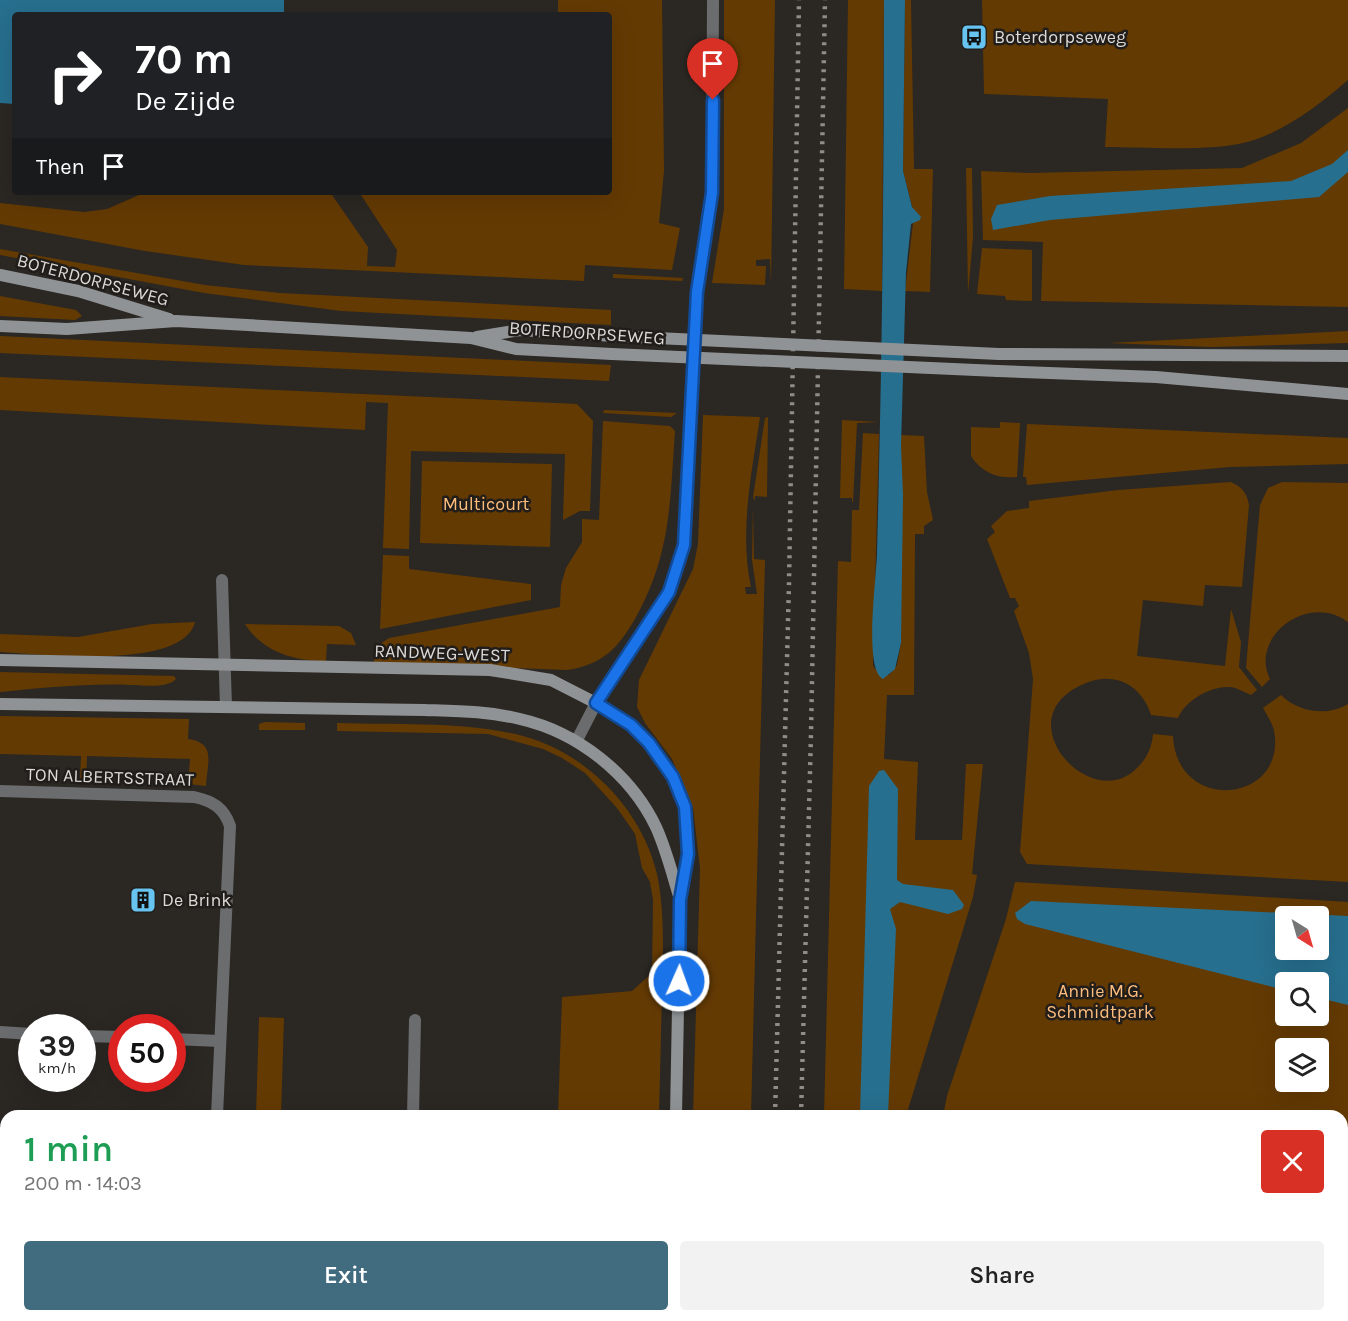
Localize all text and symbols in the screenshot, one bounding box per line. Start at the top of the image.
bus stop icon: Boterdorpseweg [959,22,989,52]
place label: Boterdorpseweg [994,26,1126,48]
text: 70 m [135,34,233,84]
icon: right [36,36,114,114]
pin [687,38,738,100]
icon: arrive [696,47,729,80]
text: De Zijde [135,85,235,117]
icon: arrive [97,150,130,183]
text: Then [36,154,85,180]
street label: BOTERDORPSEWEG [15,249,171,311]
street label: BOTERDORPSEWEG [508,317,666,349]
park label: Multicourt [443,493,530,515]
street label: RANDWEG-WEST [374,640,510,666]
street label: TON ALBERTSSTRAAT [26,763,194,791]
building icon: De Brink [128,885,158,915]
place label: De Brink [162,889,231,911]
north arrow [1275,906,1329,960]
map controls [1275,906,1329,1092]
position arrow [647,949,711,1013]
button: search [1275,972,1329,1026]
park label: Annie M.G. Schmidtpark [1046,980,1154,1023]
speed limit sign: 50 [108,1014,186,1092]
text: 39 [39,1028,75,1064]
button: layers [1275,1038,1329,1092]
text: km/h [38,1059,76,1077]
text: 1 min [24,1128,113,1170]
button: close [1261,1130,1324,1193]
text: 200 m · 14:03 [24,1172,142,1195]
button: Exit [24,1241,668,1310]
button: Share [680,1241,1324,1310]

